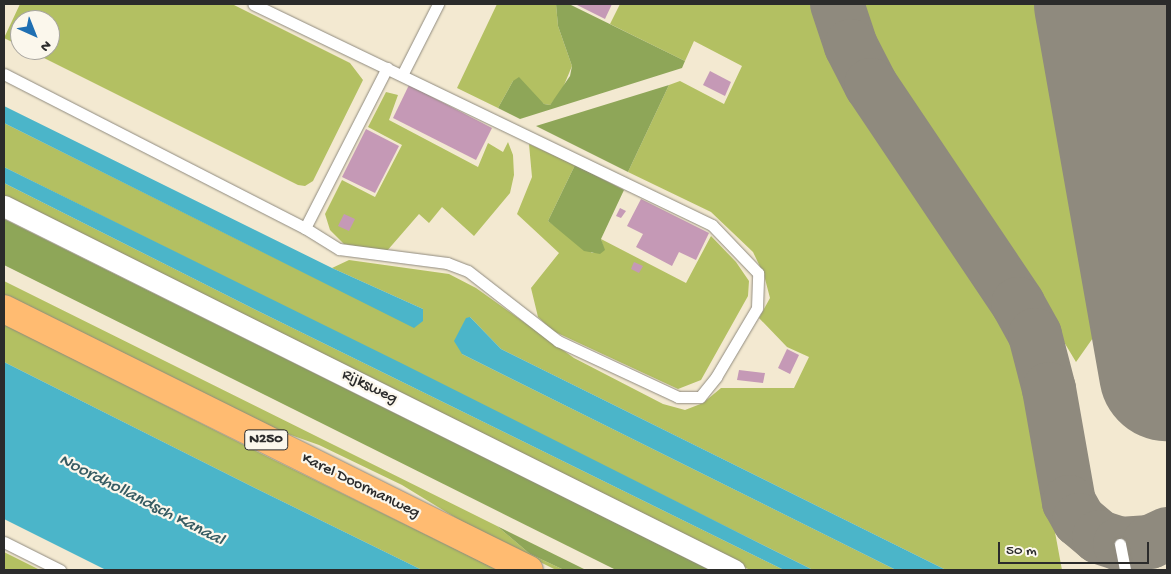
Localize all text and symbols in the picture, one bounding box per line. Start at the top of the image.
north arrow [10,10,60,60]
text: N [36,36,54,55]
street label: Rijksweg [338,366,400,410]
road number: N250 [244,428,288,452]
water label: Noordhollandsch Kanaal [55,450,227,552]
street label: Karel Doormanweg [298,450,422,524]
scale bar [1001,532,1152,564]
text: 50 m [1006,542,1037,560]

